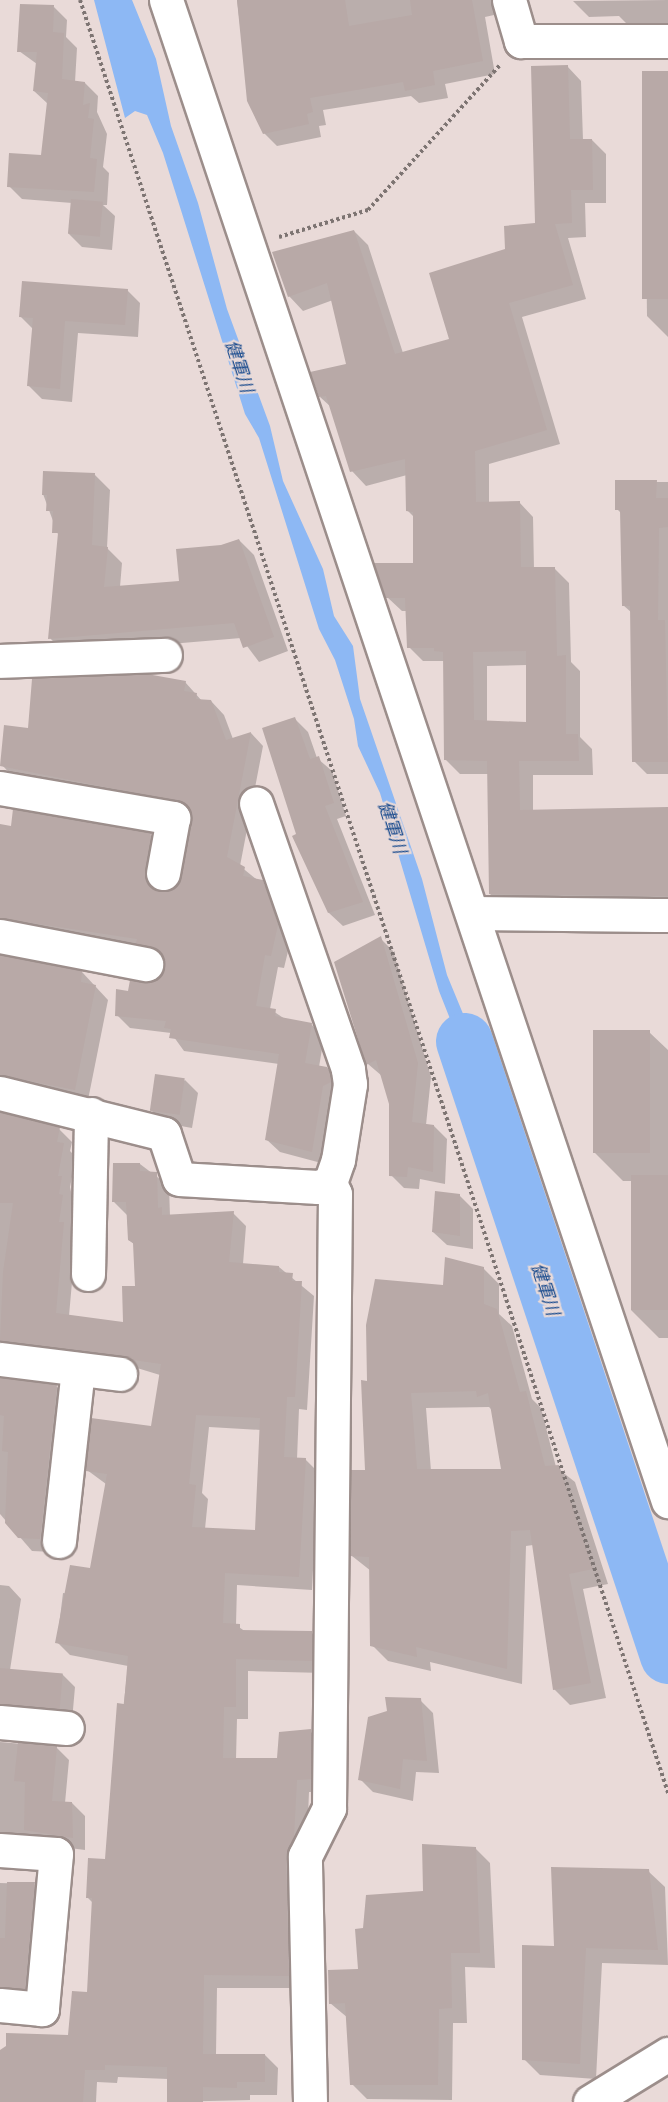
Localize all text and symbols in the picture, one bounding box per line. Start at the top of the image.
water label: 健軍川 [221,337,259,395]
water label: 健軍川 [374,798,412,856]
water label: 健軍川 [527,1260,565,1318]

